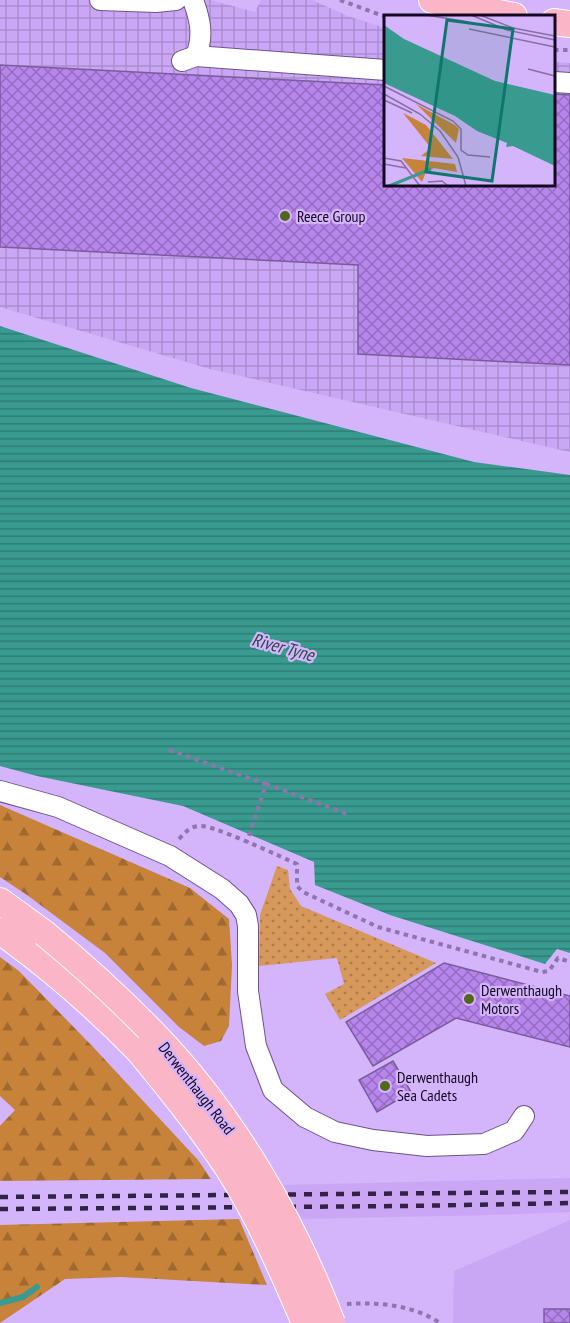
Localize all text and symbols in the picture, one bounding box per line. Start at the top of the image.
inset map [384,15,555,186]
place label: Reece Group [297,206,366,226]
marker: Reece Group [278,209,292,223]
water label: River Tyne [249,628,318,667]
place label: Derwenthaugh Motors [481,980,562,1018]
marker: Derwenthaugh Motors [462,992,476,1006]
street label: Derwenthaugh Road [155,1038,239,1138]
place label: Derwenthaugh Sea Cadets [397,1067,478,1105]
marker: Derwenthaugh Sea Cadets [378,1079,392,1093]

